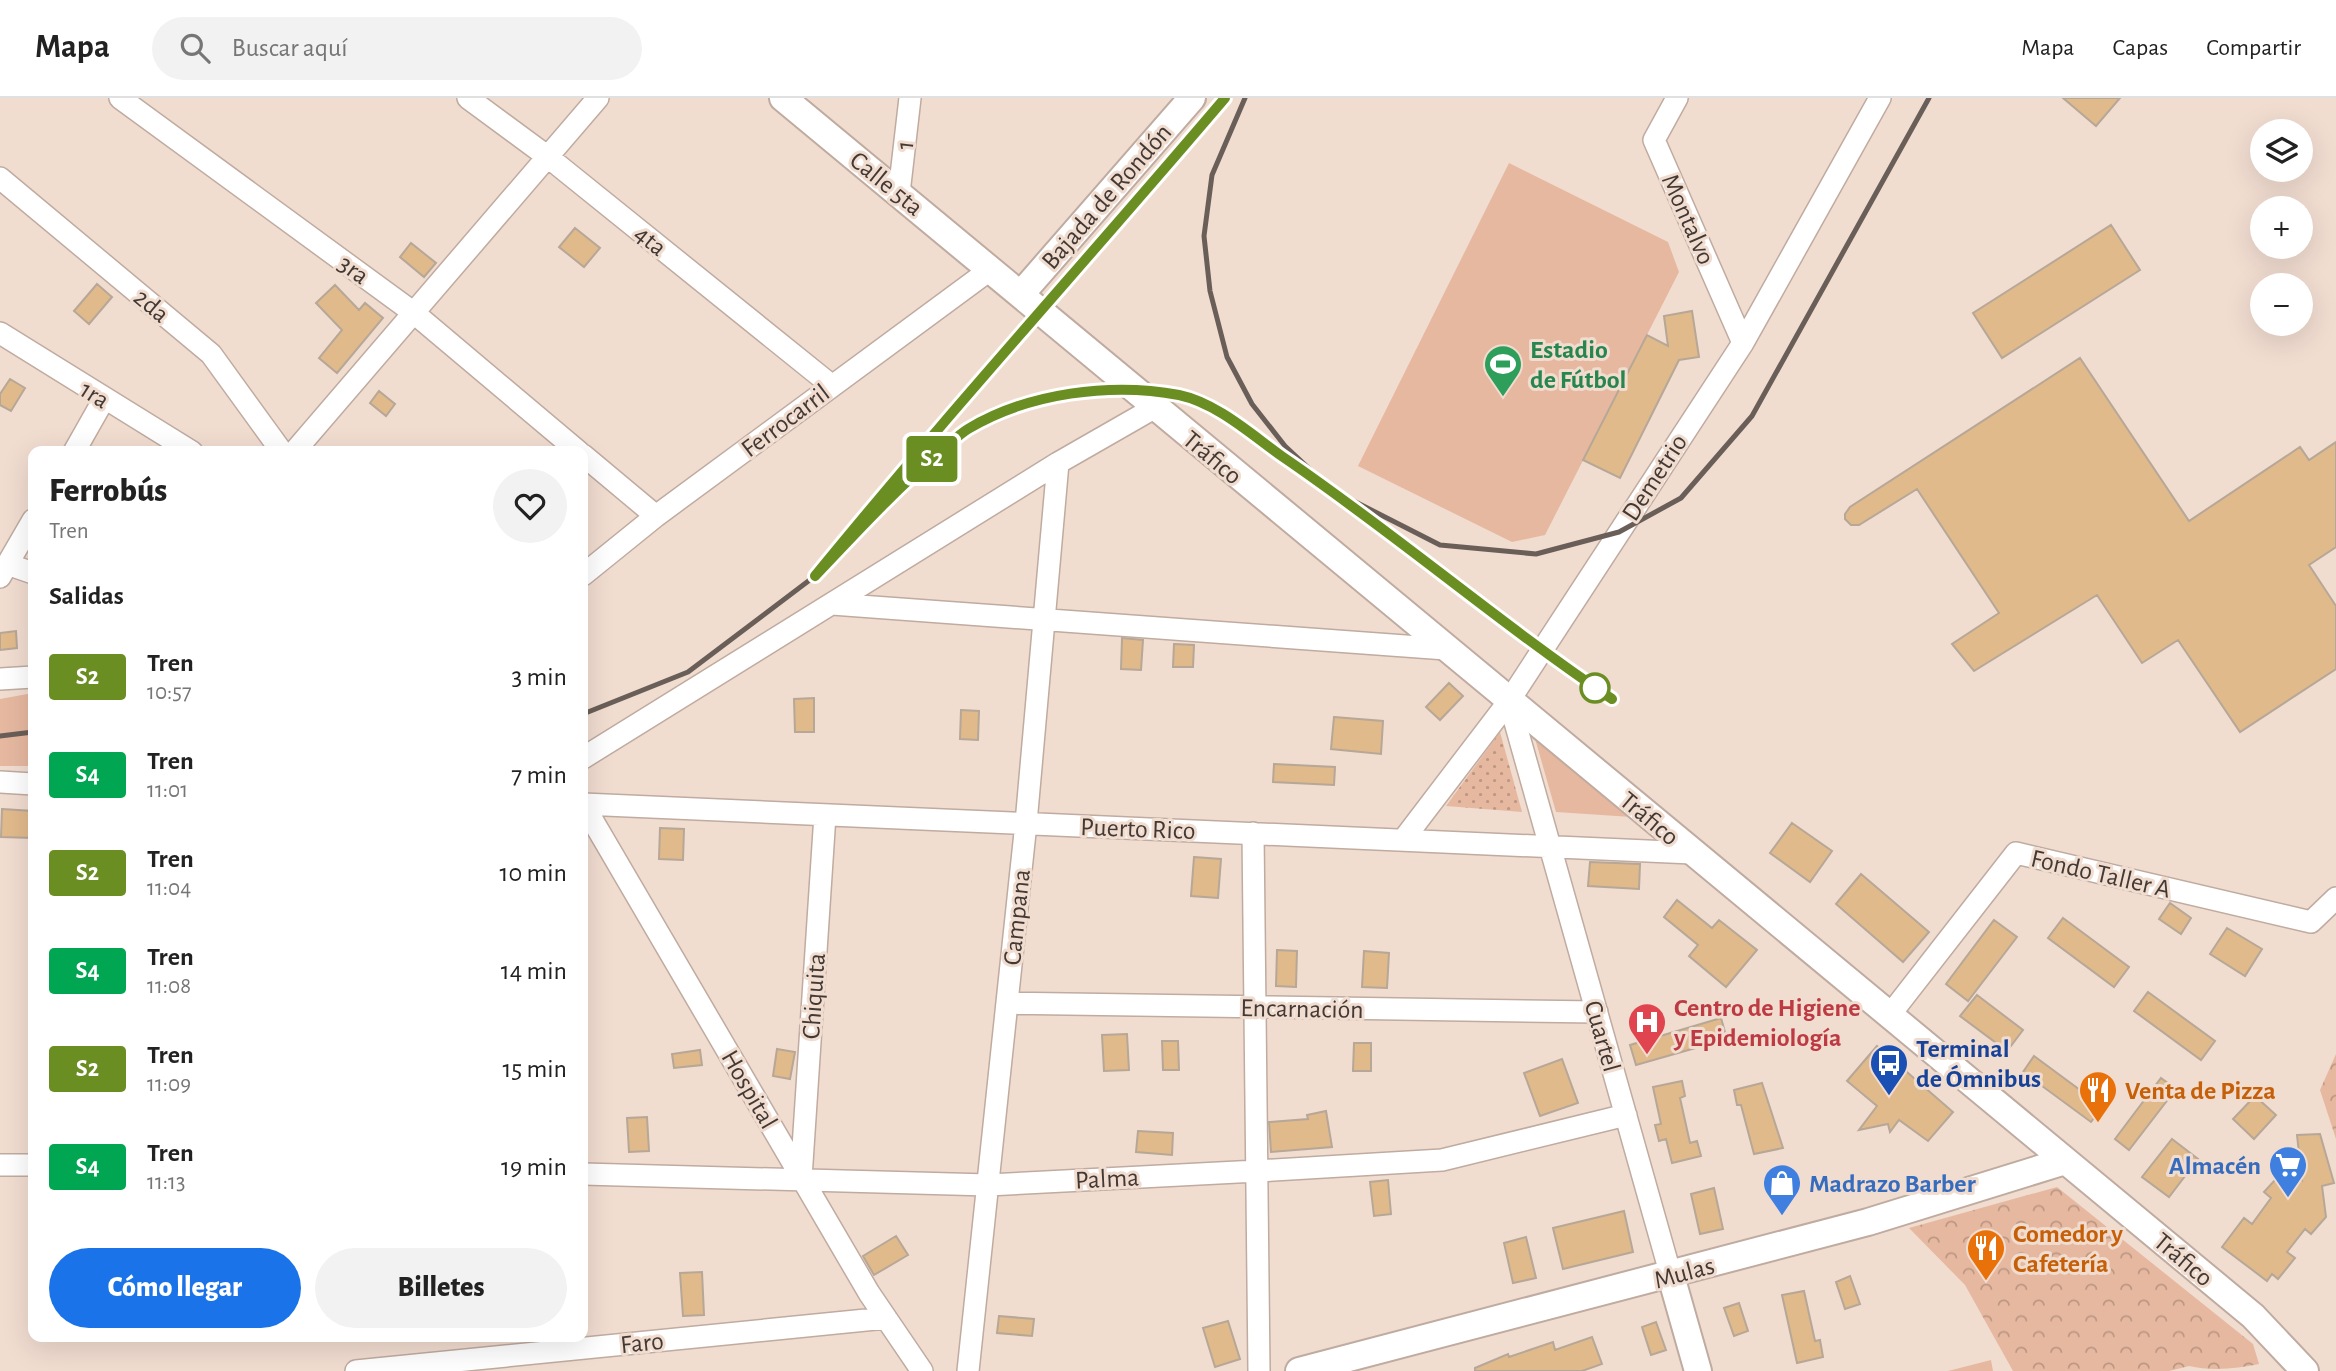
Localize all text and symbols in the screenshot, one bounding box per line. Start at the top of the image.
search box [152,17,642,80]
icon: search [176,29,214,67]
text: Mapa [35,31,110,64]
text: Buscar aquí [232,35,348,61]
text: Mapa [2021,36,2074,60]
text: Capas [2112,36,2168,60]
text: Compartir [2206,36,2301,60]
street label: Bajada de Rondón [1037,119,1177,274]
map controls [2250,119,2313,336]
button: layers [2250,119,2313,182]
street label: 1 [892,139,918,151]
street label: Calle 5ta [845,147,928,221]
street label: Montalvo [1657,170,1719,269]
button: + [2250,196,2313,259]
street label: 4ta [629,220,671,261]
street label: 3ra [333,250,374,289]
button: − [2250,273,2313,336]
street label: 2da [129,284,174,328]
place label: Estadio de Fútbol [1530,337,1626,393]
sports icon: Estadio de Fútbol [1482,343,1524,398]
street label: 1ra [75,376,114,414]
street label: Ferrocarril [737,379,835,462]
street label: Tráfico [1178,426,1247,490]
street label: Demetrio [1617,430,1692,525]
line badge: S2 [900,436,964,482]
text: S2 [920,447,944,471]
button: heart [493,469,567,543]
text: Ferrobús [49,475,167,508]
text: Tren [49,520,89,543]
text: Salidas [49,583,124,609]
text: Tren [147,650,194,676]
text: 3 min [511,664,567,690]
text: S2 [76,665,99,689]
unlabelled marker [1580,673,1610,703]
text: 10:57 [147,681,192,704]
text: Tren [147,748,194,774]
text: 7 min [511,762,567,788]
text: S4 [75,763,100,787]
text: 11:01 [147,779,188,802]
street label: Tráfico [1615,787,1684,851]
street label: Puerto Rico [1080,814,1196,844]
street label: Fondo Taller A [2028,845,2173,903]
text: Tren [147,846,194,872]
text: 10 min [500,860,567,886]
text: S2 [76,861,99,885]
street label: Campana [999,868,1035,966]
text: 11:04 [147,877,191,900]
text: Tren [147,944,194,970]
street label: Chiquita [798,952,830,1040]
text: 14 min [501,958,567,984]
text: S4 [75,959,100,983]
text: 11:08 [147,975,191,998]
street label: Encarnación [1240,995,1364,1023]
place label: Centro de Higiene y Epidemiología [1673,995,1861,1051]
street label: Cuartel [1579,998,1625,1075]
hospital icon: Centro de Higiene y Epidemiología [1626,1001,1668,1056]
place label: Terminal de Ómnibus [1916,1036,2041,1092]
text: Tren [147,1042,194,1068]
bus stop icon: Terminal de Ómnibus [1868,1042,1910,1097]
street label: Hospital [716,1046,782,1133]
text: 15 min [502,1056,567,1082]
text: S2 [76,1057,99,1081]
restaurant icon: Venta de Pizza [2077,1069,2119,1124]
text: 11:09 [147,1073,191,1096]
place label: Venta de Pizza [2125,1078,2276,1104]
text: Tren [147,1140,194,1166]
supermarket icon: Almacén [2267,1144,2309,1199]
place label: Almacén [2169,1153,2261,1179]
text: 19 min [501,1154,567,1180]
text: S4 [75,1155,100,1179]
shop icon: Madrazo Barber [1761,1162,1803,1217]
street label: Palma [1074,1164,1140,1194]
text: 11:13 [147,1171,185,1194]
place label: Madrazo Barber [1809,1171,1976,1197]
place label: Comedor y Cafetería [2013,1221,2123,1277]
restaurant icon: Comedor y Cafetería [1965,1227,2007,1282]
street label: Tráfico [2149,1228,2218,1292]
button: Cómo llegar [49,1248,301,1328]
button: Billetes [315,1248,567,1328]
street label: Mulas [1651,1252,1717,1293]
street label: Faro [619,1328,665,1358]

